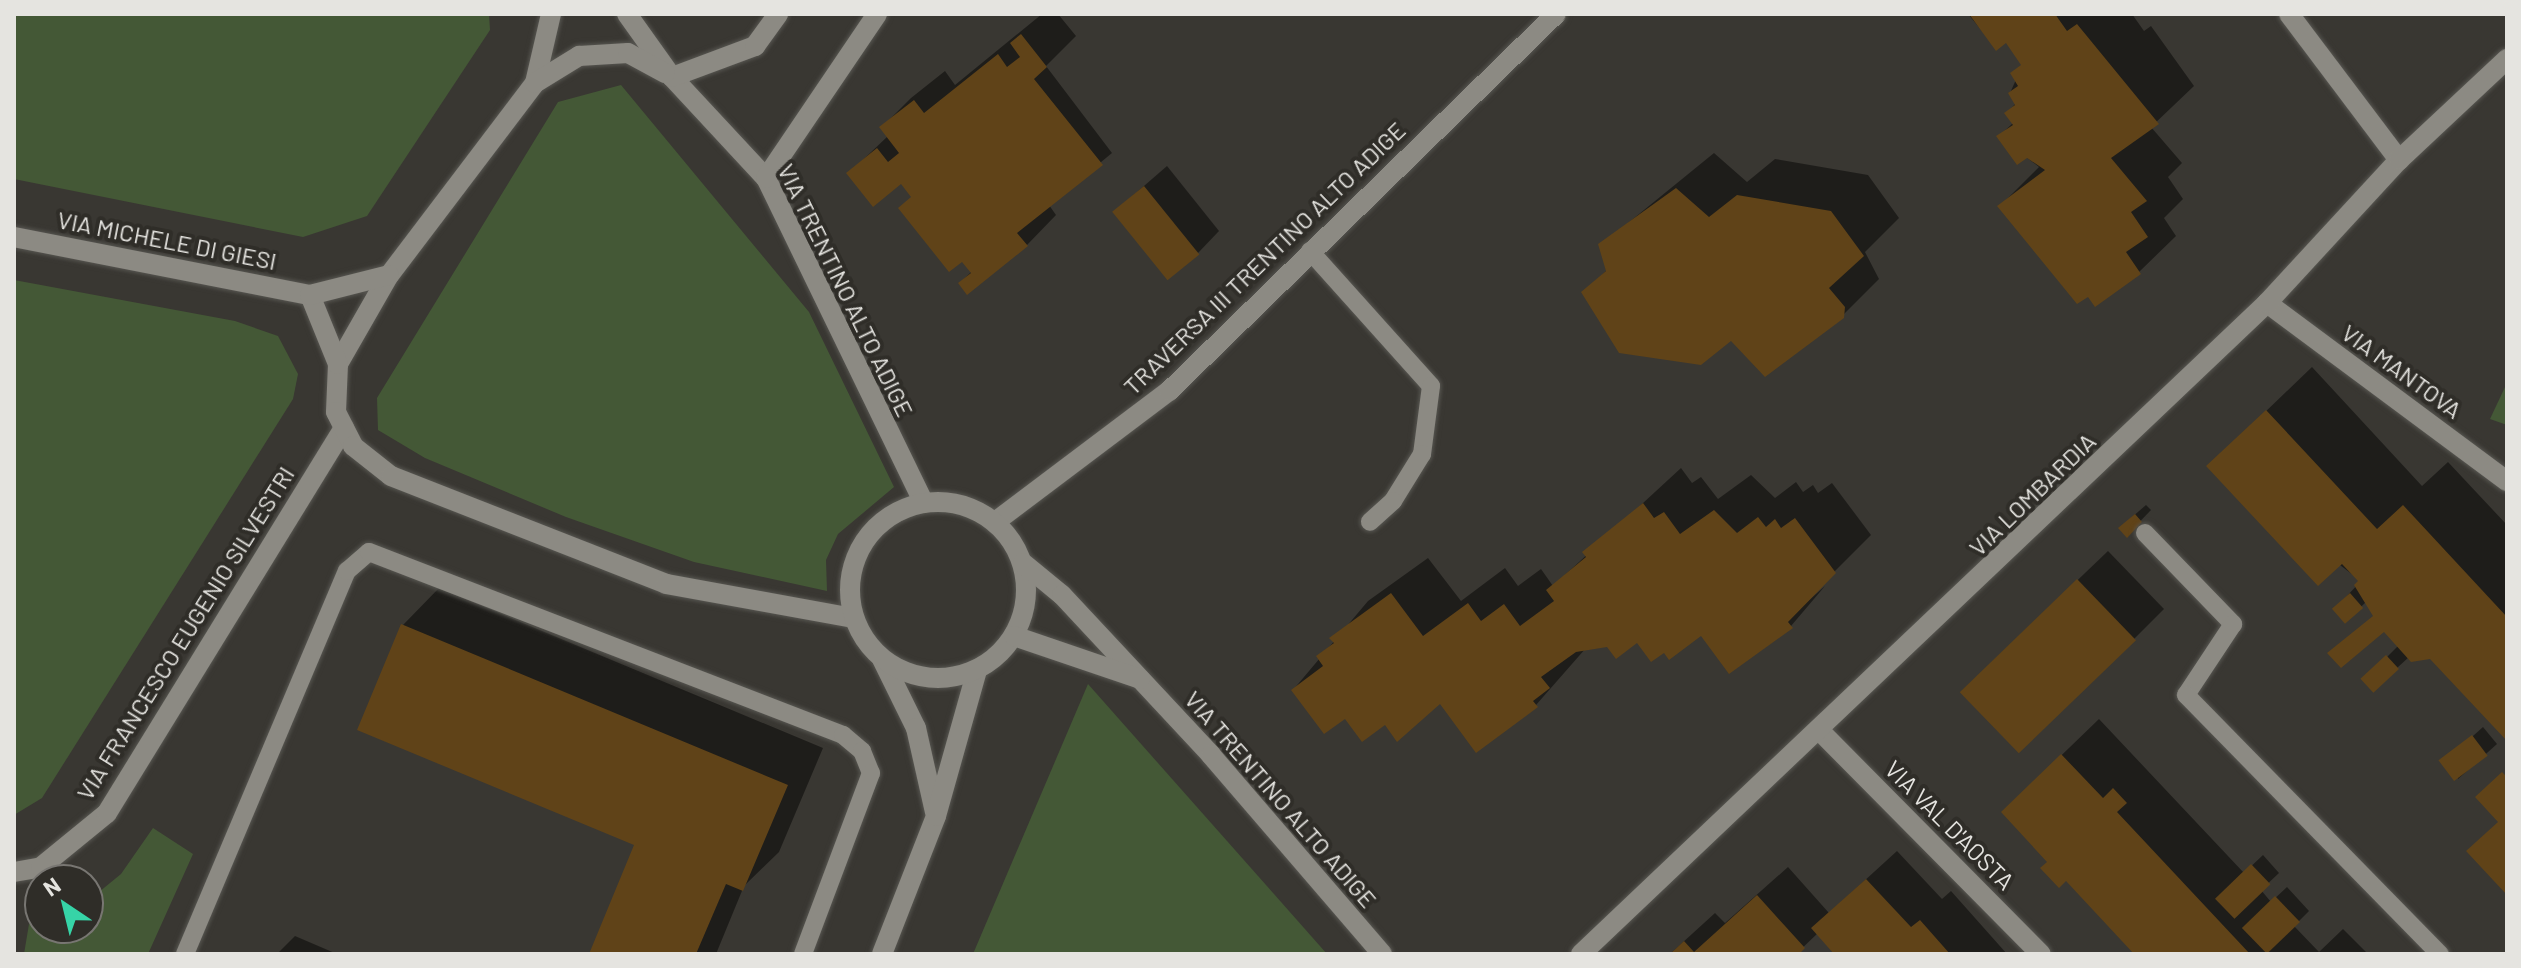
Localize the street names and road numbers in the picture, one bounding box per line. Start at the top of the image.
street label: TRAVERSA III TRENTINO ALTO ADIGE [1117,115,1411,401]
street label: VIA TRENTINO ALTO ADIGE [772,159,920,421]
street label: VIA MICHELE DI GIESI [55,205,279,275]
street label: VIA MANTOVA [2336,318,2468,424]
street label: VIA LOMBARDIA [1963,426,2101,562]
street label: VIA FRANCESCO EUGENIO SILVESTRI [70,461,300,805]
street label: VIA TRENTINO ALTO ADIGE [1179,685,1383,913]
street label: VIA VAL D'AOSTA [1879,754,2021,896]

